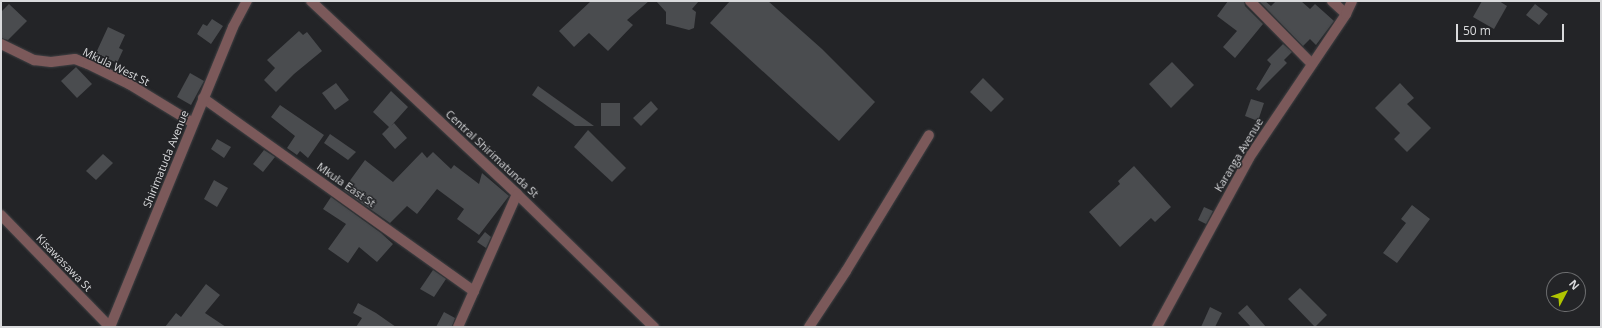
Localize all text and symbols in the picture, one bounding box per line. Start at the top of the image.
scale bar [1458,16,1566,42]
text: 50 m [1463,22,1491,39]
street label: Mkula West St [81,45,151,89]
street label: Shirimatuda Avenue [140,108,192,210]
street label: Central Shirimatunda St [443,108,541,200]
street label: Karanga Avenue [1212,116,1266,194]
street label: Mkula East St [314,160,378,210]
street label: Kisawasawa St [33,232,95,294]
north arrow [1546,272,1586,312]
text: N [1566,276,1583,293]

